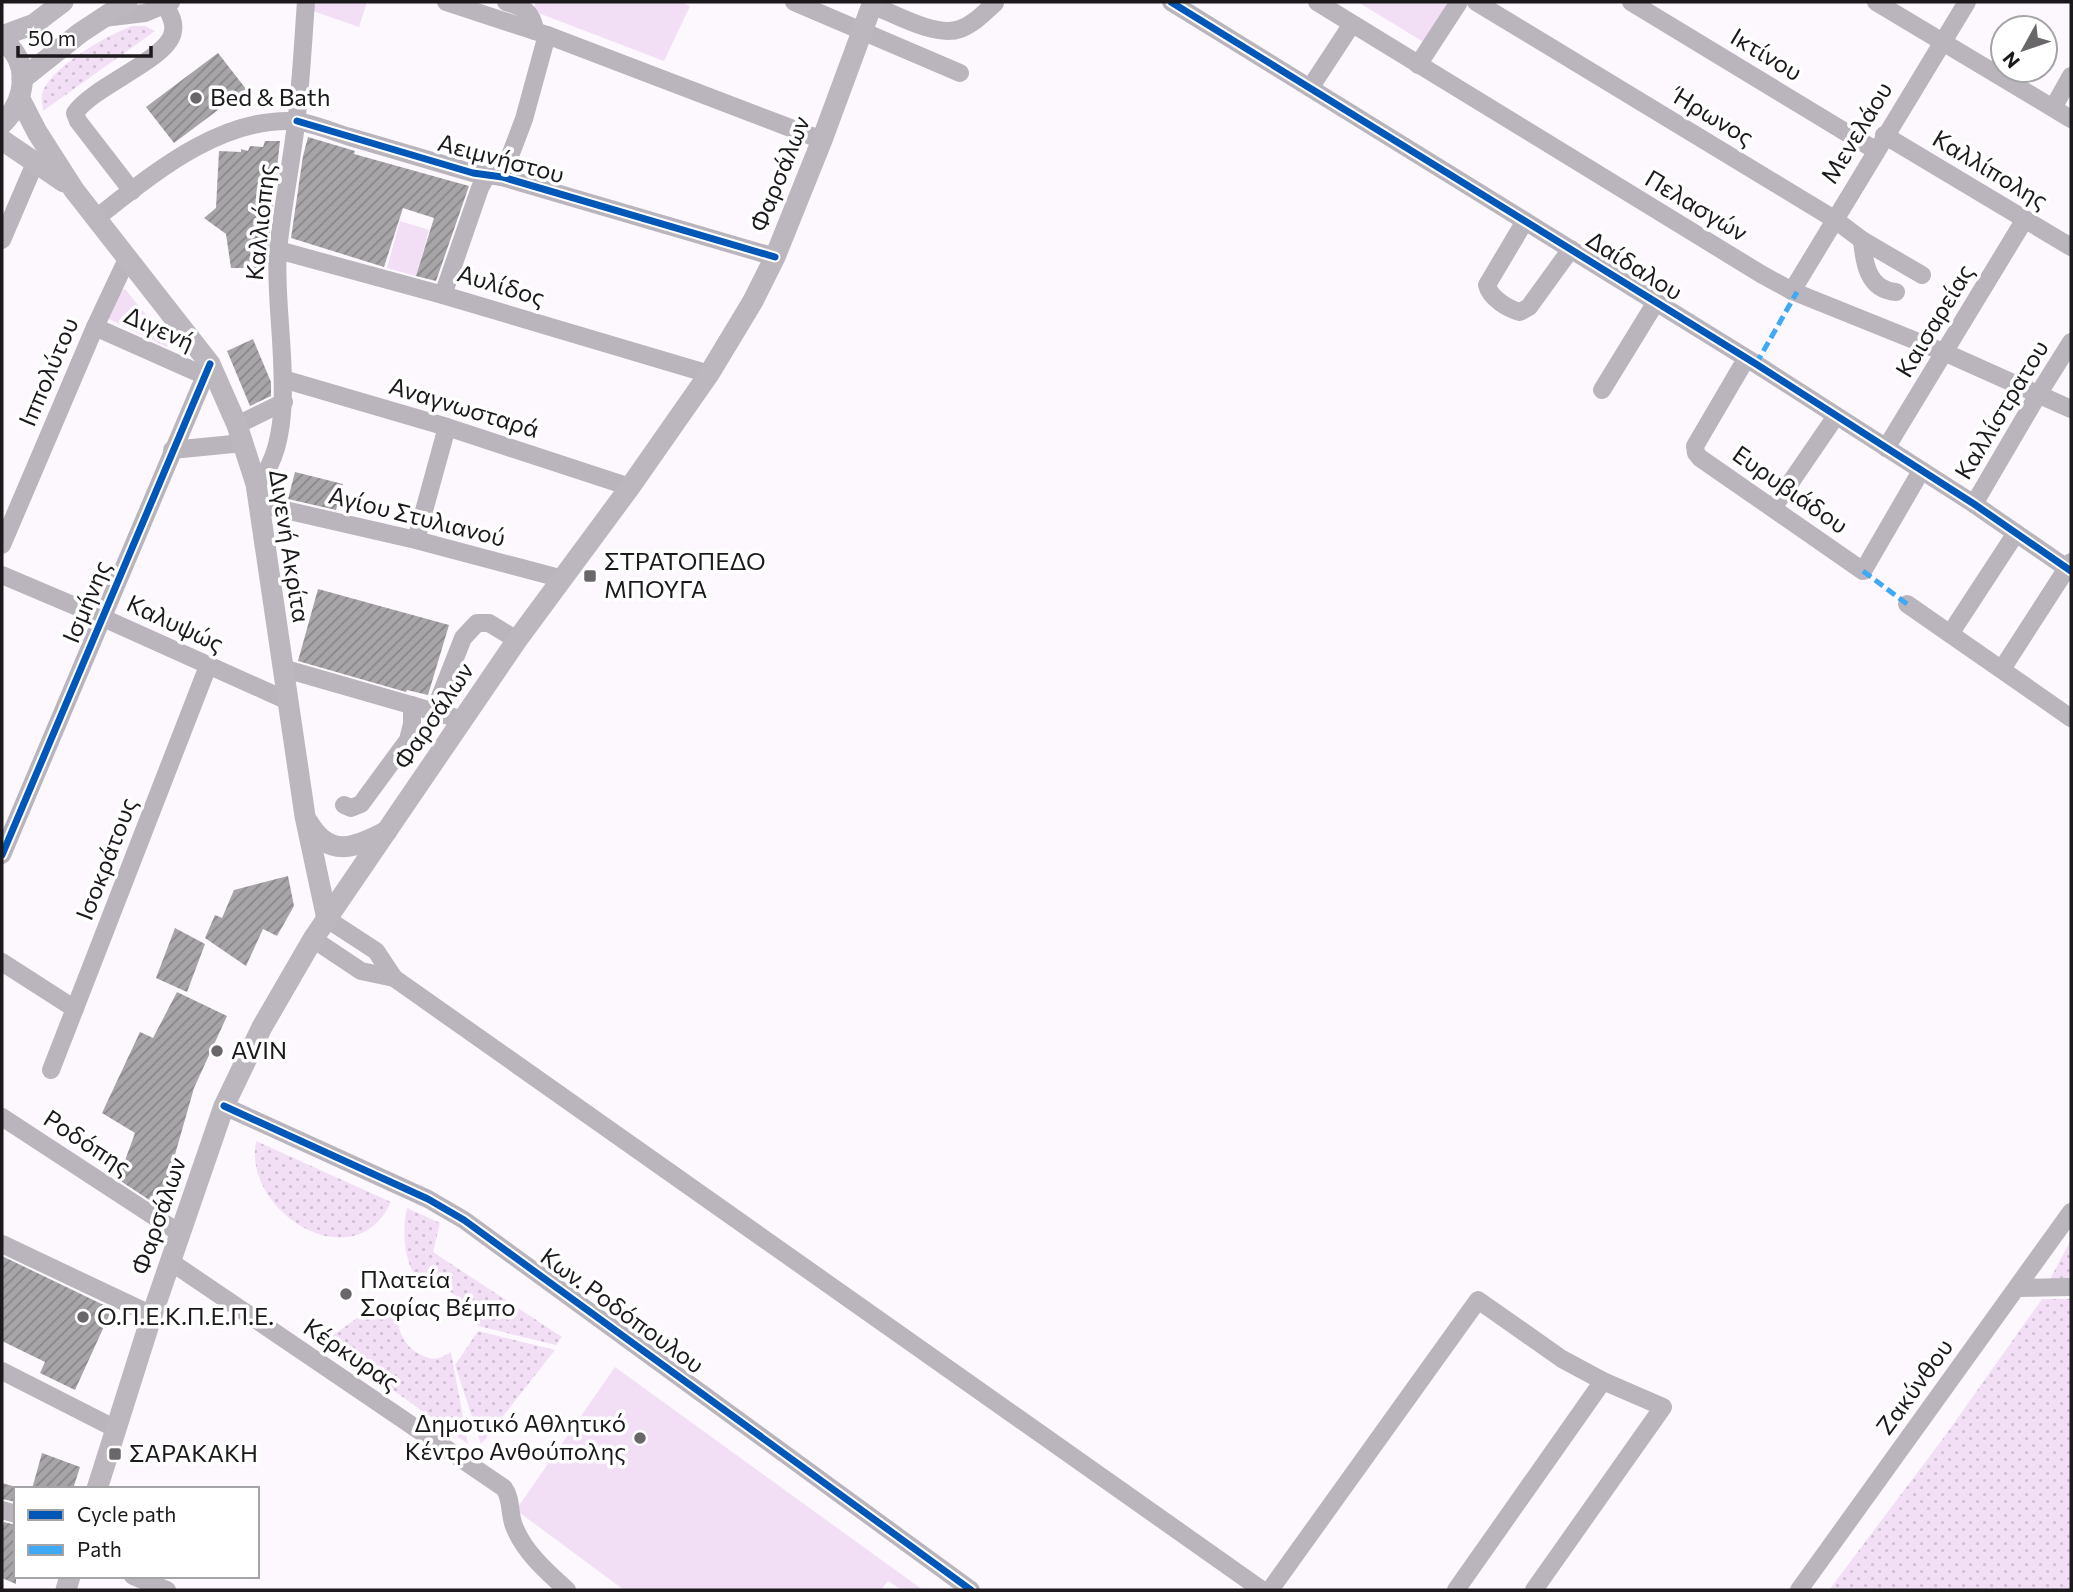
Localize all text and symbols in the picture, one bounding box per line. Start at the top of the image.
scale bar [18,14,150,58]
north arrow [1989,14,2059,84]
street label: Ικτίνου [1726,21,1808,86]
text: 50 m [28,25,76,50]
text: N [1997,47,2024,73]
street label: Μενελάου [1814,76,1897,188]
street label: Ήρωνος [1666,79,1759,151]
place label: Bed & Bath [210,82,330,111]
marker: Bed & Bath [188,90,204,106]
street label: Φαρσάλων [742,112,815,235]
street label: Καλλίπολης [1928,123,2054,214]
street label: Αειμνήστου [435,127,568,188]
street label: Καλλιόπης [239,162,280,282]
street label: Πελασγών [1640,163,1753,247]
street label: Δαίδαλου [1581,224,1688,306]
street label: Αυλίδος [454,258,549,312]
street label: Καισαρείας [1889,258,1979,382]
street label: Διγενή [120,299,199,356]
street label: Ιππολύτου [12,313,84,430]
street label: Καλλίστρατου [1948,334,2054,484]
street label: Αναγνωσταρά [386,370,543,443]
street label: Ευρυβιάδου [1728,439,1854,539]
street label: Διγενή Ακρίτα [264,467,317,624]
street label: Αγίου Στυλιανού [326,480,509,552]
place label: ΣΤΡΑΤΟΠΕΔΟ ΜΠΟΥΓΑ [604,546,766,603]
street label: Ισμήνης [55,556,116,647]
marker: ΣΤΡΑΤΟΠΕΔΟ ΜΠΟΥΓΑ [582,568,598,584]
street label: Καλυψώς [123,588,229,658]
street label: Φαρσάλων [387,657,479,774]
street label: Ισοκράτους [69,793,142,924]
place label: AVIN [231,1035,287,1064]
marker: AVIN [209,1043,225,1059]
street label: Ροδόπης [39,1103,137,1181]
street label: Φαρσάλων [124,1153,191,1278]
street label: Κων. Ροδόπουλου [536,1241,710,1379]
place label: Πλατεία Σοφίας Βέμπο [360,1264,516,1321]
marker: Πλατεία Σοφίας Βέμπο [338,1286,354,1302]
place label: Ο.Π.Ε.Κ.Π.Ε.Π.Ε. [97,1301,274,1330]
marker: Ο.Π.Ε.Κ.Π.Ε.Π.Ε. [75,1309,91,1325]
street label: Κέρκυρας [299,1311,405,1396]
street label: Ζακύνθου [1869,1333,1958,1440]
place label: Δημοτικό Αθλητικό Κέντρο Ανθούπολης [405,1408,626,1465]
marker: Δημοτικό Αθλητικό Κέντρο Ανθούπολης [632,1430,648,1446]
place label: ΣΑΡΑΚΑΚΗ [129,1438,258,1467]
marker: ΣΑΡΑΚΑΚΗ [107,1446,123,1462]
legend [14,1487,259,1578]
text: Cycle path [77,1501,176,1526]
text: Path [77,1536,122,1561]

